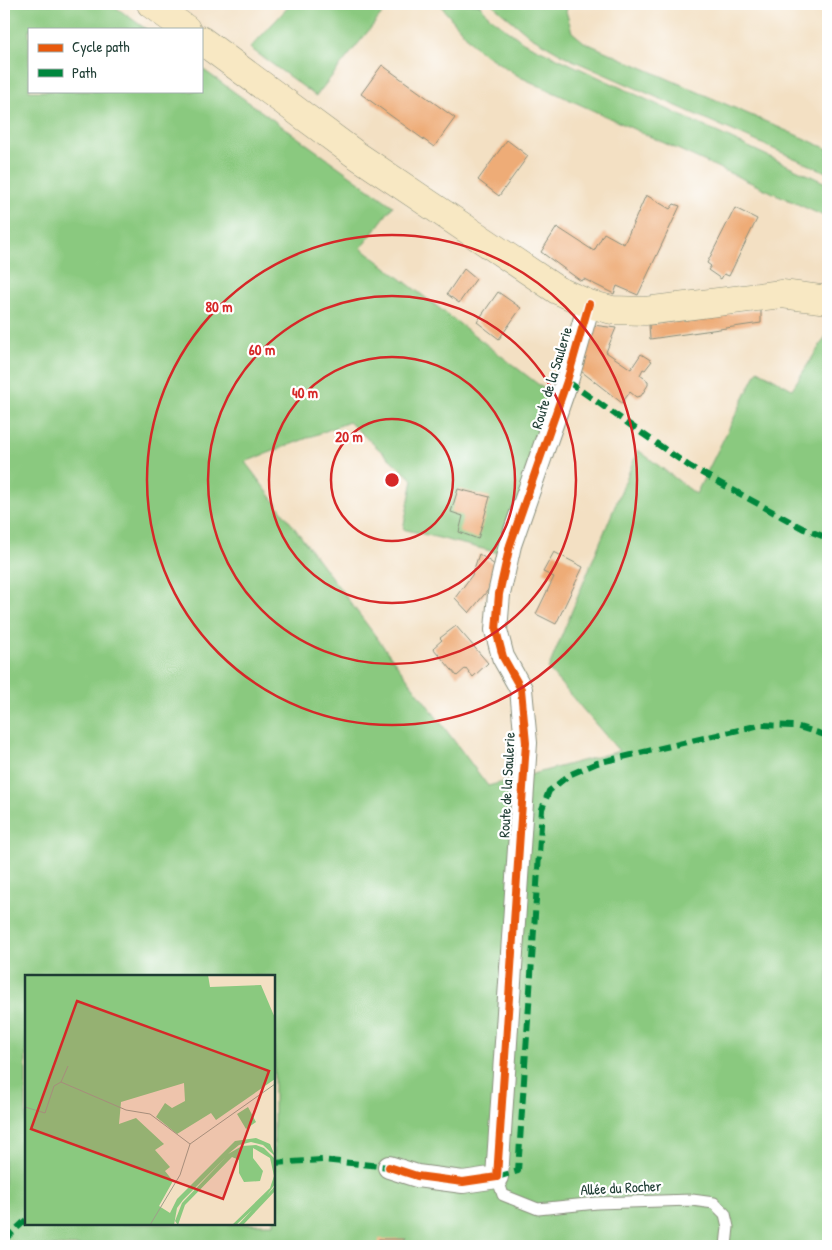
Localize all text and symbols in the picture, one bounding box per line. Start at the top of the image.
legend [28,28,202,92]
text: Cycle path [72,36,130,57]
text: Path [72,62,97,83]
text: 80 m [206,296,232,317]
street label: Route de la Saulerie [526,324,577,432]
text: 60 m [249,339,275,360]
text: 40 m [292,382,318,403]
text: 20 m [335,426,363,447]
centre of rings [383,471,401,489]
street label: Route de la Saulerie [493,732,520,838]
inset map [25,975,275,1225]
street label: Allée du Rocher [580,1175,662,1200]

